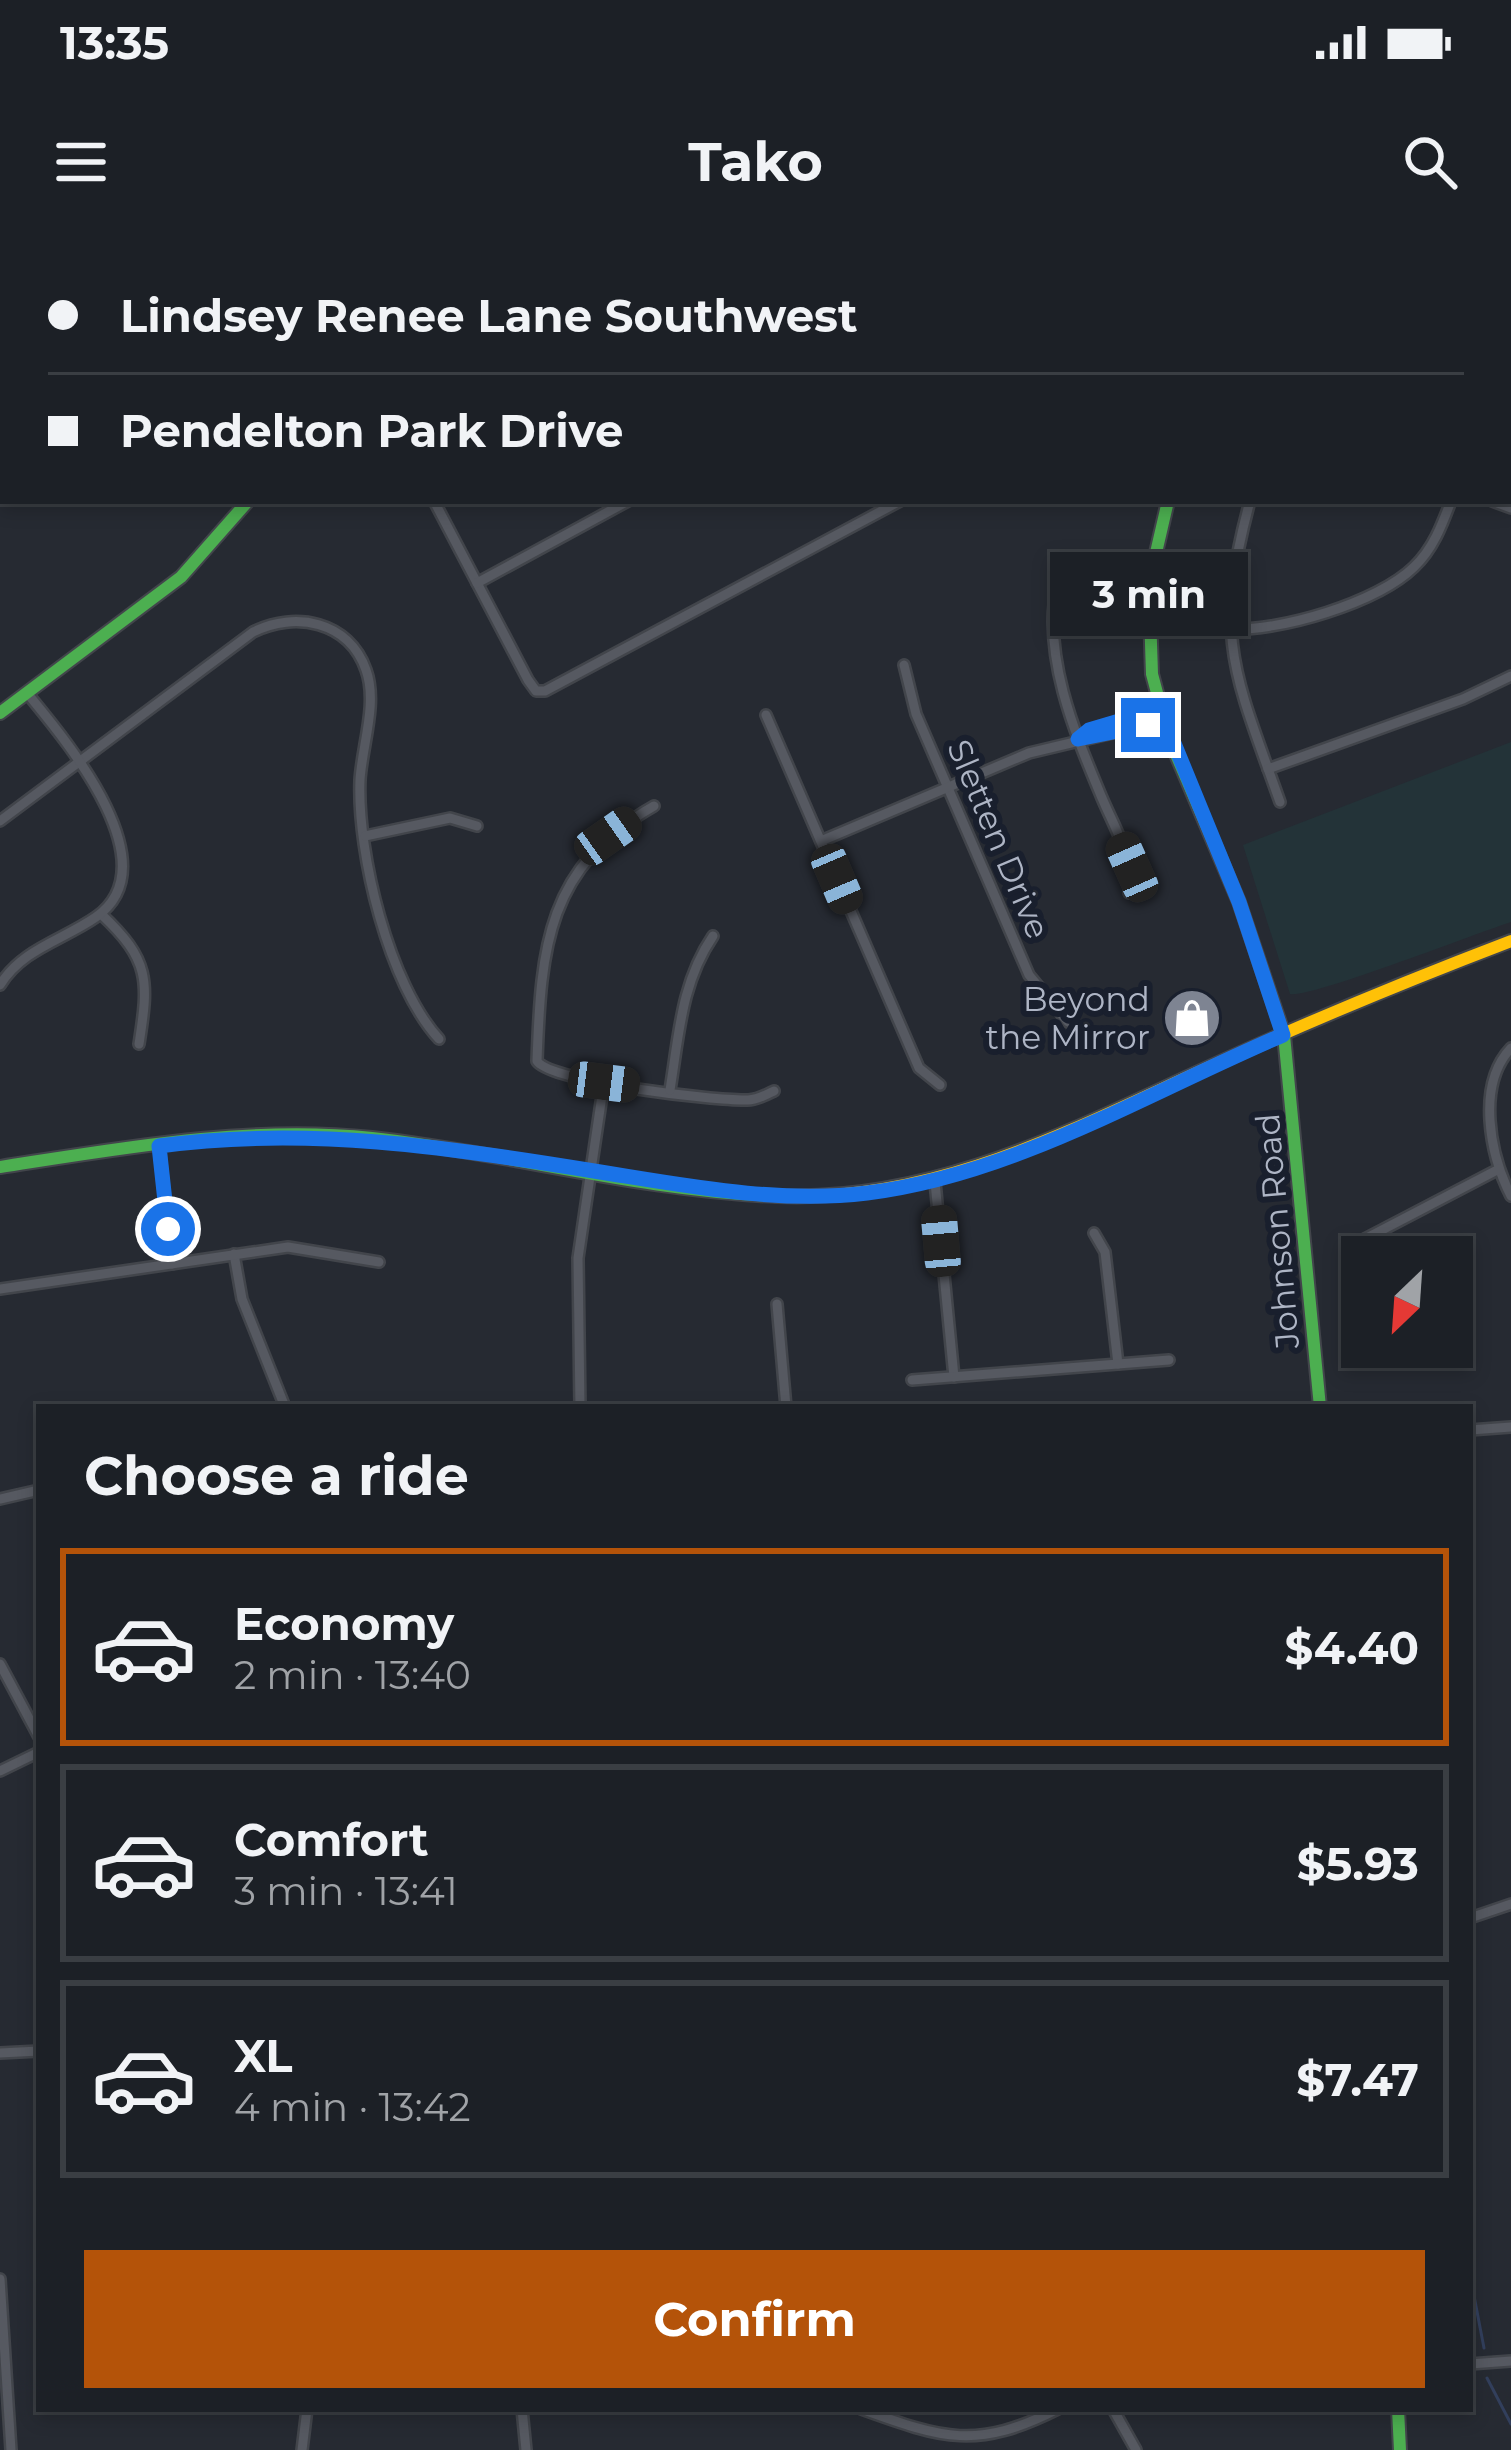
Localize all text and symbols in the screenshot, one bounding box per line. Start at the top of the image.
text: 13:35 [60,15,169,70]
icon: menu [48,129,114,195]
text: Tako [688,129,823,195]
icon: search [1397,129,1463,195]
text: Lindsey Renee Lane Southwest [120,288,858,343]
text: Pendelton Park Drive [120,403,623,458]
callout: 3 min [1049,551,1247,635]
text: 3 min [1092,570,1206,618]
route end [1121,698,1175,752]
street label: Sletten Drive [939,734,1059,944]
car [568,801,648,871]
car [1101,827,1163,907]
car [806,839,868,919]
place label: Beyond the Mirror [986,979,1150,1057]
shop icon: Beyond the Mirror [1161,987,1223,1049]
car [566,1060,642,1104]
street label: Johnson Road [1247,1112,1307,1351]
route start [141,1202,195,1256]
car [920,1204,962,1278]
north arrow [1341,1236,1473,1368]
map controls [1341,1236,1473,1368]
text: Choose a ride [84,1443,469,1509]
icon: car [90,1593,198,1701]
text: Economy [234,1596,454,1651]
text: $4.40 [1285,1620,1419,1675]
text: 2 min · 13:40 [234,1651,471,1699]
icon: car [90,1809,198,1917]
text: Comfort [234,1812,429,1867]
text: $5.93 [1297,1836,1419,1891]
text: 3 min · 13:41 [234,1867,458,1915]
icon: car [90,2025,198,2133]
text: XL [234,2028,292,2083]
text: $7.47 [1296,2052,1419,2107]
text: 4 min · 13:42 [234,2083,471,2131]
button: Confirm [84,2250,1425,2388]

